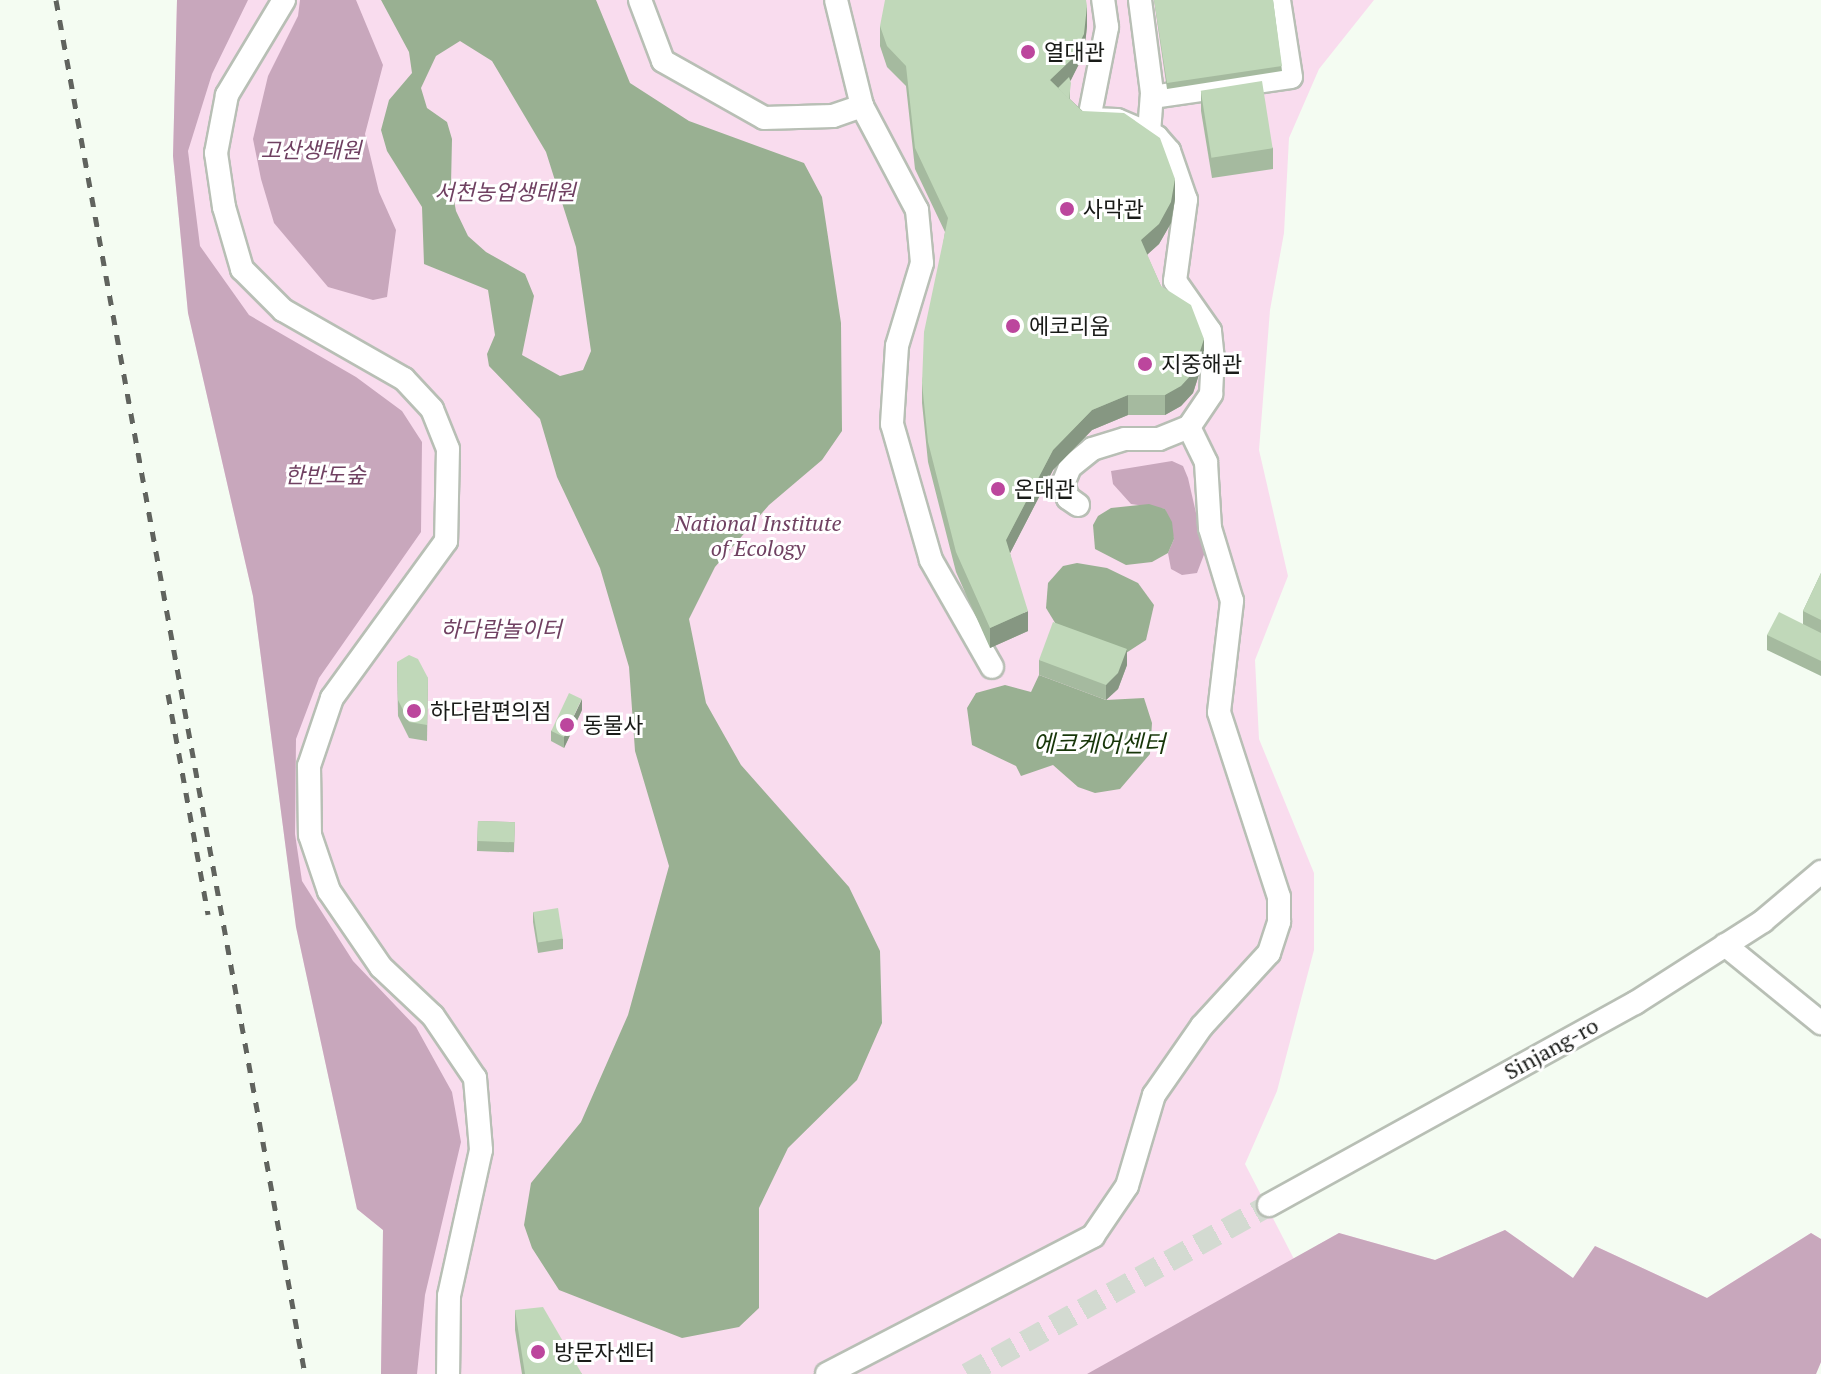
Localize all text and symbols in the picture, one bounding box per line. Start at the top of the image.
place label: 열대관 [1044,39,1105,65]
marker: 열대관 [1019,43,1037,61]
park label: 고산생태원 [260,137,362,163]
park label: 서천농업생태원 [434,179,576,205]
place label: 사막관 [1083,196,1144,222]
marker: 사막관 [1058,200,1076,218]
place label: 에코리움 [1029,313,1110,339]
marker: 에코리움 [1004,317,1022,335]
place label: 지중해관 [1161,351,1242,377]
marker: 지중해관 [1136,355,1154,373]
park label: 한반도숲 [285,462,365,488]
place label: 온대관 [1014,476,1075,502]
marker: 온대관 [989,480,1007,498]
park label: National Institute of Ecology [675,509,841,560]
park label: 하다람놀이터 [440,616,562,642]
place label: 하다람편의점 [430,698,551,724]
marker: 하다람편의점 [405,702,423,720]
place label: 동물사 [583,712,644,738]
marker: 동물사 [558,716,576,734]
water label: 에코케어센터 [1033,730,1165,758]
street label: Sinjang-ro [1499,1011,1603,1085]
place label: 방문자센터 [554,1339,655,1365]
marker: 방문자센터 [529,1343,547,1361]

